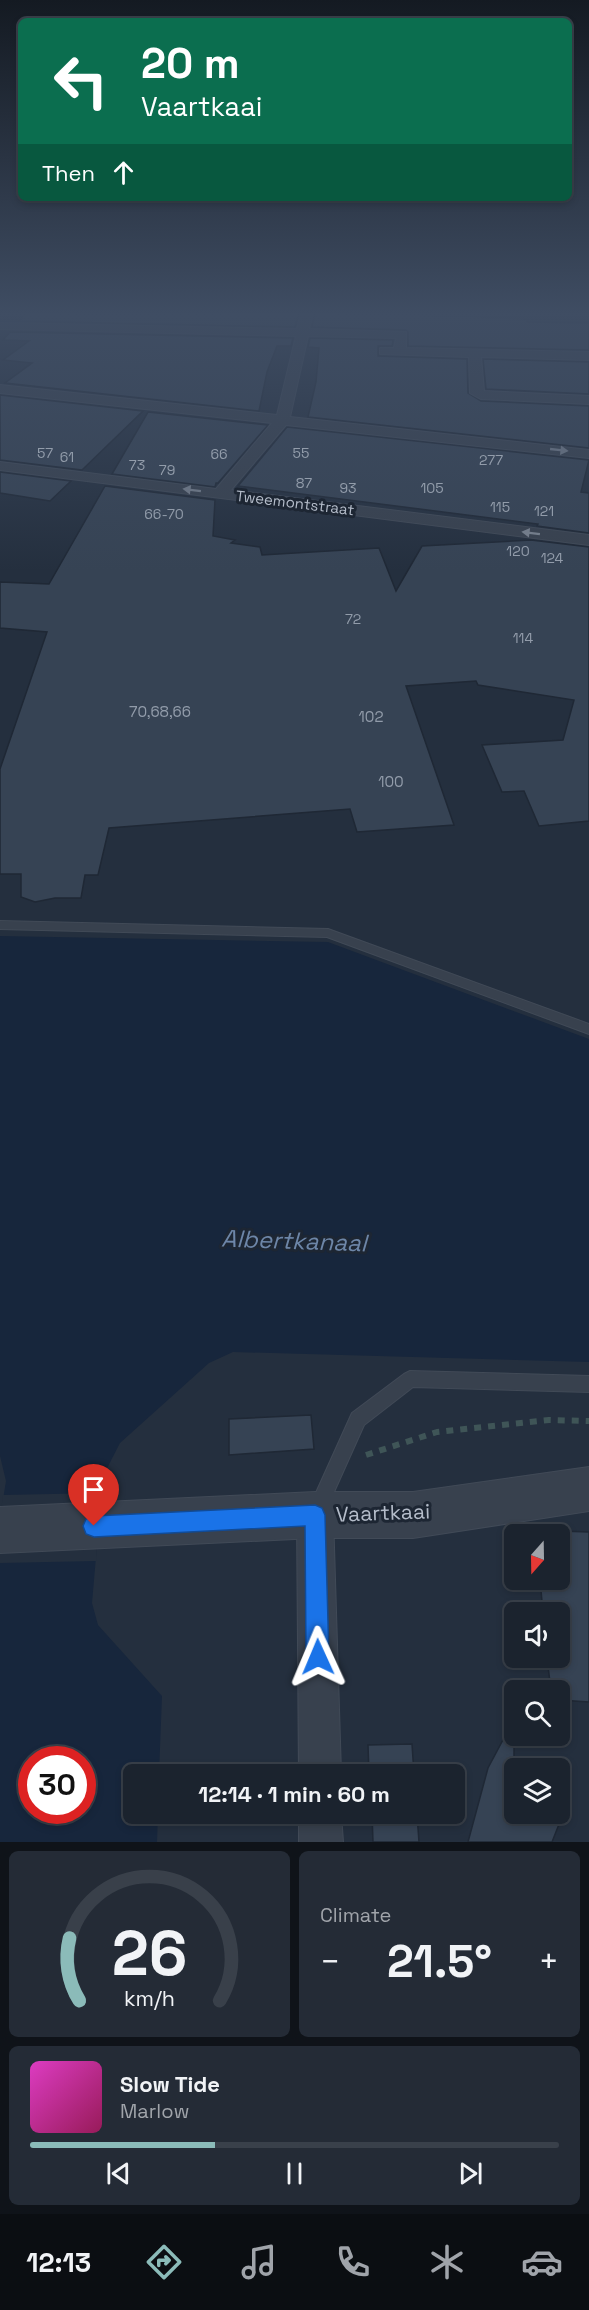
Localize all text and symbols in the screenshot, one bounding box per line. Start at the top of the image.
text: 20 m [141,37,240,90]
icon: left [42,42,120,120]
text: Vaartkaai [141,89,262,124]
icon: ahead [107,156,140,189]
text: Then [42,159,95,187]
house number: 57 [37,444,53,462]
house number: 55 [293,444,309,462]
house number: 66 [210,445,228,463]
one-way arrow [550,446,569,455]
house number: 61 [60,448,74,466]
house number: 277 [479,451,503,469]
house number: 73 [129,456,145,474]
house number: 79 [159,461,175,479]
house number: 87 [296,474,312,492]
house number: 93 [339,479,357,497]
house number: 105 [420,479,444,497]
one-way arrow [182,485,201,495]
street label: Tweemontstraat [235,486,355,519]
house number: 115 [490,498,510,516]
house number: 121 [534,502,554,520]
house number: 66-70 [144,505,184,523]
one-way arrow [521,528,540,538]
house number: 120 [506,542,530,560]
house number: 124 [541,549,564,567]
house number: 72 [345,610,361,628]
house number: 114 [513,629,533,647]
house number: 70,68,66 [129,702,191,721]
house number: 102 [359,707,383,726]
house number: 100 [378,772,404,791]
water label: Albertkanaal [221,1222,370,1259]
pin [68,1464,119,1526]
icon: arrive [77,1473,110,1506]
street label: Vaartkaai [335,1497,431,1528]
north arrow [504,1524,570,1590]
map controls [504,1524,570,1824]
button: sound [504,1602,570,1668]
position arrow [286,1625,350,1689]
button: search [504,1680,570,1746]
speed limit sign: 30 [18,1746,96,1824]
button: layers [504,1758,570,1824]
text: 12:14 · 1 min · 60 m [198,1780,390,1808]
text: Climate [320,1902,391,1928]
text: 26 [112,1914,187,1993]
text: 21.5° [387,1933,492,1990]
text: − [320,1941,340,1983]
text: + [539,1941,559,1983]
text: km/h [124,1985,175,2012]
text: Slow Tide [120,2070,220,2098]
text: Marlow [120,2098,189,2124]
icon: previous [102,2157,135,2190]
icon: pause [278,2157,311,2190]
icon: next [454,2157,487,2190]
icon: directions [143,2241,185,2283]
icon: music [238,2241,280,2283]
icon: phone [332,2241,374,2283]
icon: climate [426,2241,468,2283]
icon: car [521,2241,563,2283]
text: 12:13 [26,2245,91,2280]

